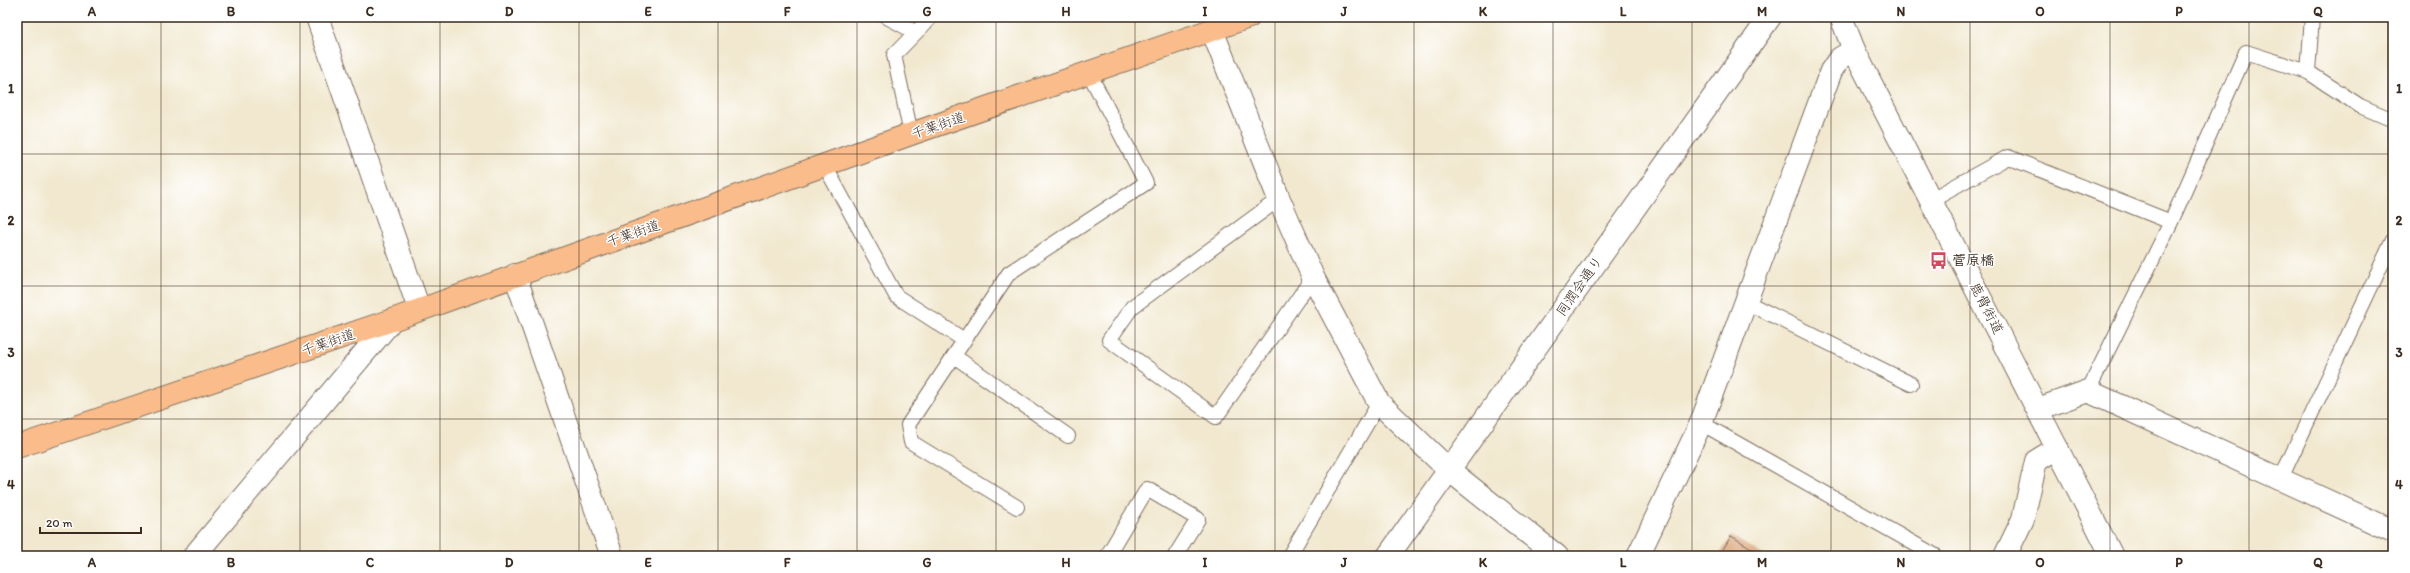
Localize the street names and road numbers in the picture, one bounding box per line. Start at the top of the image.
street label: 千葉街道 [909,108,967,143]
street label: 千葉街道 [604,216,662,251]
street label: 同潤会通り [1552,253,1606,320]
street label: 鹿骨街道 [1966,279,2007,337]
street label: 千葉街道 [299,325,357,360]

